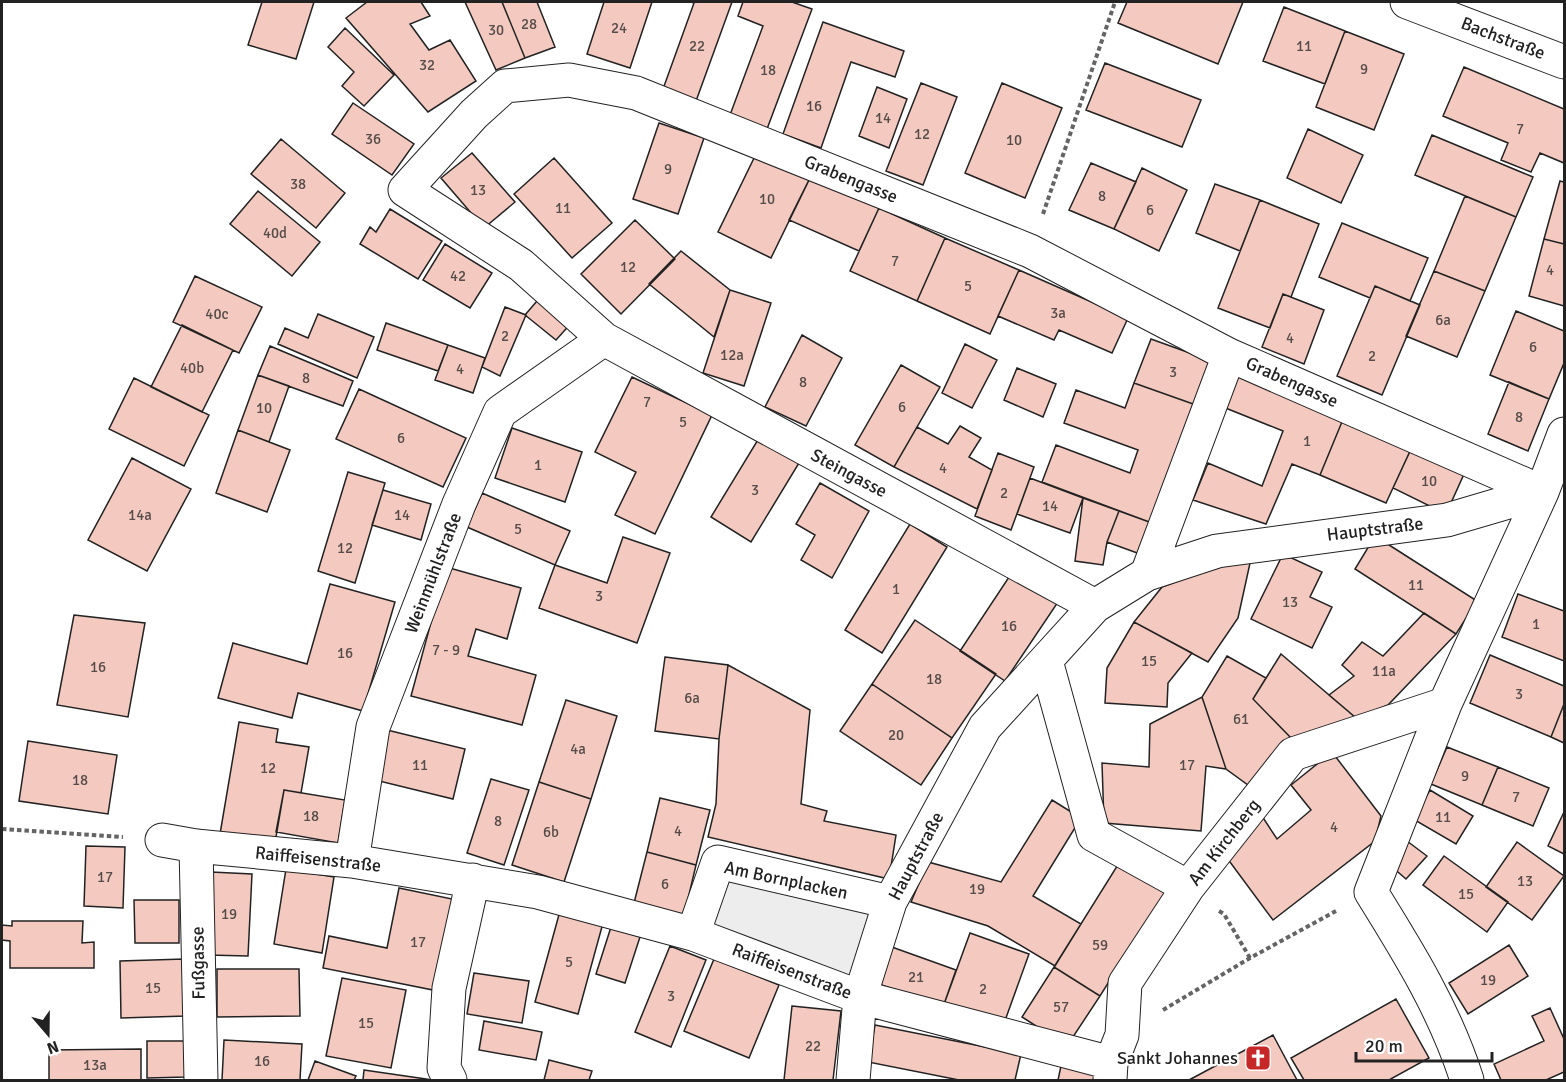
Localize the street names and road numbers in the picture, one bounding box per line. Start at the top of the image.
street label: Bachstraße [1458,12,1548,64]
street label: Grabengasse [801,150,901,208]
street label: Grabengasse [1242,352,1342,412]
street label: Steingasse [807,444,891,502]
street label: Weinmühlstraße [400,509,466,637]
street label: Hauptstraße [1325,512,1425,546]
street label: Am Kirchberg [1183,794,1265,890]
street label: Hauptstraße [884,808,948,904]
street label: Raiffeisenstraße [254,841,382,877]
street label: Am Bornplacken [722,856,850,904]
street label: Fußgasse [186,926,210,1000]
street label: Raiffeisenstraße [729,938,855,1004]

